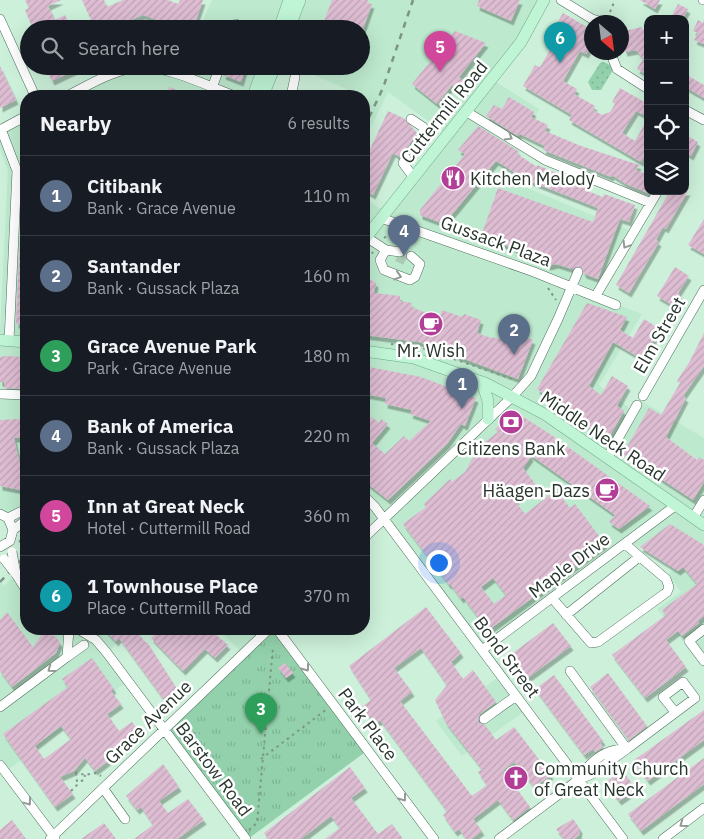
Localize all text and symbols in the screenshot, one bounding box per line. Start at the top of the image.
north arrow [584,15,629,60]
map controls [644,15,689,195]
button: + [644,15,689,60]
search box [20,20,370,75]
pin: 6 [544,22,576,63]
pin: 5 [424,31,456,72]
icon: search [38,34,66,62]
text: Search here [78,36,180,60]
street label: Cuttermill Road [395,56,493,168]
button: − [644,60,689,105]
button: locate [644,105,689,150]
text: Nearby [40,109,111,137]
text: 6 results [287,113,350,133]
one-way arrow [503,131,512,141]
button: layers [644,150,689,195]
restaurant icon: Kitchen Melody [440,165,466,191]
place label: Kitchen Melody [470,167,595,190]
text: Citibank [87,174,162,198]
text: 1 [51,186,61,206]
text: 110 m [303,186,350,206]
text: Bank · Grace Avenue [87,198,236,218]
street label: Gussack Plaza [438,210,555,272]
pin: 4 [388,215,420,256]
one-way arrow [622,239,632,248]
text: Santander [87,254,180,278]
text: 2 [51,266,61,286]
text: 160 m [303,266,350,286]
one-way arrow [393,270,402,280]
text: Bank · Gussack Plaza [87,278,239,298]
street label: Elm Street [628,293,690,377]
cafe icon: Mr. Wish [418,311,444,337]
pin: 2 [498,314,530,355]
text: Grace Avenue Park [87,334,256,358]
place label: Mr. Wish [397,339,465,362]
text: 3 [51,346,61,366]
text: 180 m [303,346,350,366]
text: Park · Grace Avenue [87,358,232,378]
pin: 1 [446,368,478,409]
street label: Middle Neck Road [536,386,670,486]
bank icon: Citizens Bank [498,409,524,435]
text: Bank of America [87,414,234,438]
text: 4 [51,426,61,446]
text: 220 m [303,426,350,446]
place label: Citizens Bank [457,437,566,460]
text: Bank · Gussack Plaza [87,438,239,458]
cafe icon: Häagen-Dazs [594,477,620,503]
place label: Häagen-Dazs [483,479,590,502]
text: Inn at Great Neck [87,494,244,518]
text: 5 [51,506,61,526]
text: 360 m [303,506,350,526]
text: Hotel · Cuttermill Road [87,518,251,538]
street label: Maple Drive [524,527,614,603]
your location [426,550,452,576]
text: 1 Townhouse Place [87,574,258,598]
text: 6 [51,586,61,606]
text: 370 m [303,586,350,606]
text: Place · Cuttermill Road [87,598,251,618]
street label: Bond Street [469,612,545,702]
one-way arrow [301,662,309,671]
one-way arrow [47,663,57,672]
street label: Grace Avenue [100,675,196,769]
street label: Park Place [333,683,403,765]
pin: 3 [245,693,277,734]
street label: Barstow Road [171,717,257,821]
place label: Community Church of Great Neck [534,757,689,801]
church icon: Community Church of Great Neck [503,765,529,791]
one-way arrow [398,792,406,801]
one-way arrow [22,796,31,806]
one-way arrow [679,818,689,827]

